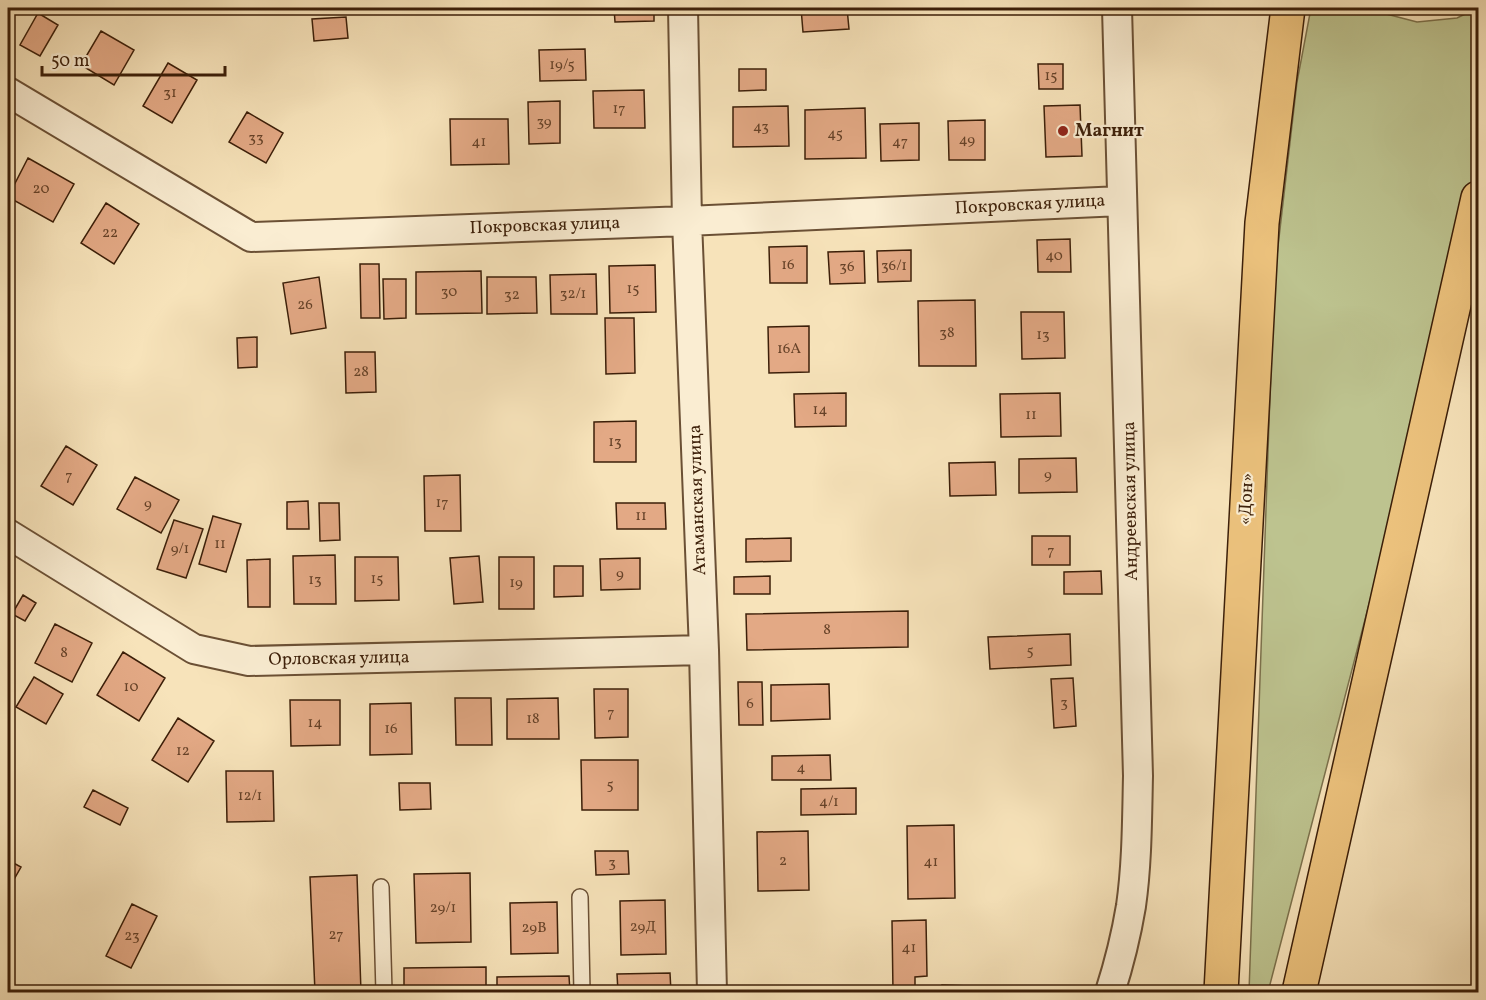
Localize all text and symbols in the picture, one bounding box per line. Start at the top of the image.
scale bar [42,39,225,77]
text: 50 m [51,49,90,74]
house number: 19/5 [549,55,575,76]
house number: 15 [1044,66,1058,87]
house number: 31 [163,83,177,104]
house number: 17 [612,99,626,120]
house number: 39 [536,112,552,133]
house number: 43 [753,117,769,138]
place label: Магнит [1075,119,1144,144]
house number: 45 [827,124,843,145]
marker: Магнит [1056,124,1070,138]
house number: 33 [248,128,264,149]
house number: 49 [959,130,975,151]
house number: 41 [472,132,486,153]
house number: 47 [892,132,908,153]
house number: 20 [33,179,49,200]
street label: Покровская улица [954,189,1106,221]
street label: Покровская улица [469,211,621,241]
house number: 22 [102,223,118,244]
house number: 40 [1045,246,1063,267]
house number: 16 [781,255,795,276]
house number: 36/1 [881,256,907,277]
house number: 36 [839,257,855,278]
house number: 15 [626,279,640,300]
house number: 30 [441,282,457,303]
house number: 32/1 [560,284,586,305]
house number: 32 [504,285,520,306]
house number: 26 [297,295,313,316]
house number: 38 [939,323,955,344]
house number: 13 [1036,325,1050,346]
house number: 16А [777,339,801,360]
house number: 28 [353,362,369,383]
house number: 14 [813,400,827,421]
house number: 11 [1025,405,1037,426]
street label: Андреевская улица [1117,421,1145,581]
street label: Атаманская улица [683,424,713,576]
house number: 13 [608,432,622,453]
house number: 9 [1044,465,1052,486]
house number: 7 [65,466,73,487]
street label: «Дон» [1233,472,1261,526]
house number: 17 [435,493,449,514]
house number: 9 [144,494,152,515]
house number: 11 [635,506,647,527]
house number: 11 [214,534,226,555]
house number: 9/1 [171,539,189,560]
house number: 7 [1047,541,1055,562]
house number: 9 [616,564,624,585]
house number: 15 [370,569,384,590]
house number: 13 [308,570,322,591]
house number: 19 [509,573,523,594]
house number: 8 [823,620,831,641]
house number: 5 [1026,641,1034,662]
house number: 8 [60,643,68,664]
street label: Орловская улица [268,645,410,673]
house number: 10 [124,677,138,698]
house number: 3 [1060,693,1068,714]
house number: 6 [746,694,754,715]
house number: 7 [607,703,615,724]
house number: 18 [526,709,540,730]
house number: 14 [308,713,322,734]
house number: 16 [384,719,398,740]
house number: 12 [176,741,190,762]
house number: 4 [797,758,806,779]
house number: 5 [606,775,614,796]
house number: 12/1 [238,786,262,807]
house number: 4/1 [819,792,839,813]
house number: 2 [779,851,787,872]
house number: 41 [924,852,938,873]
house number: 3 [608,853,616,874]
house number: 29/1 [430,898,456,919]
house number: 29Д [630,917,656,938]
house number: 29В [521,918,547,939]
house number: 27 [329,925,343,946]
house number: 23 [124,926,140,947]
house number: 41 [902,938,916,959]

